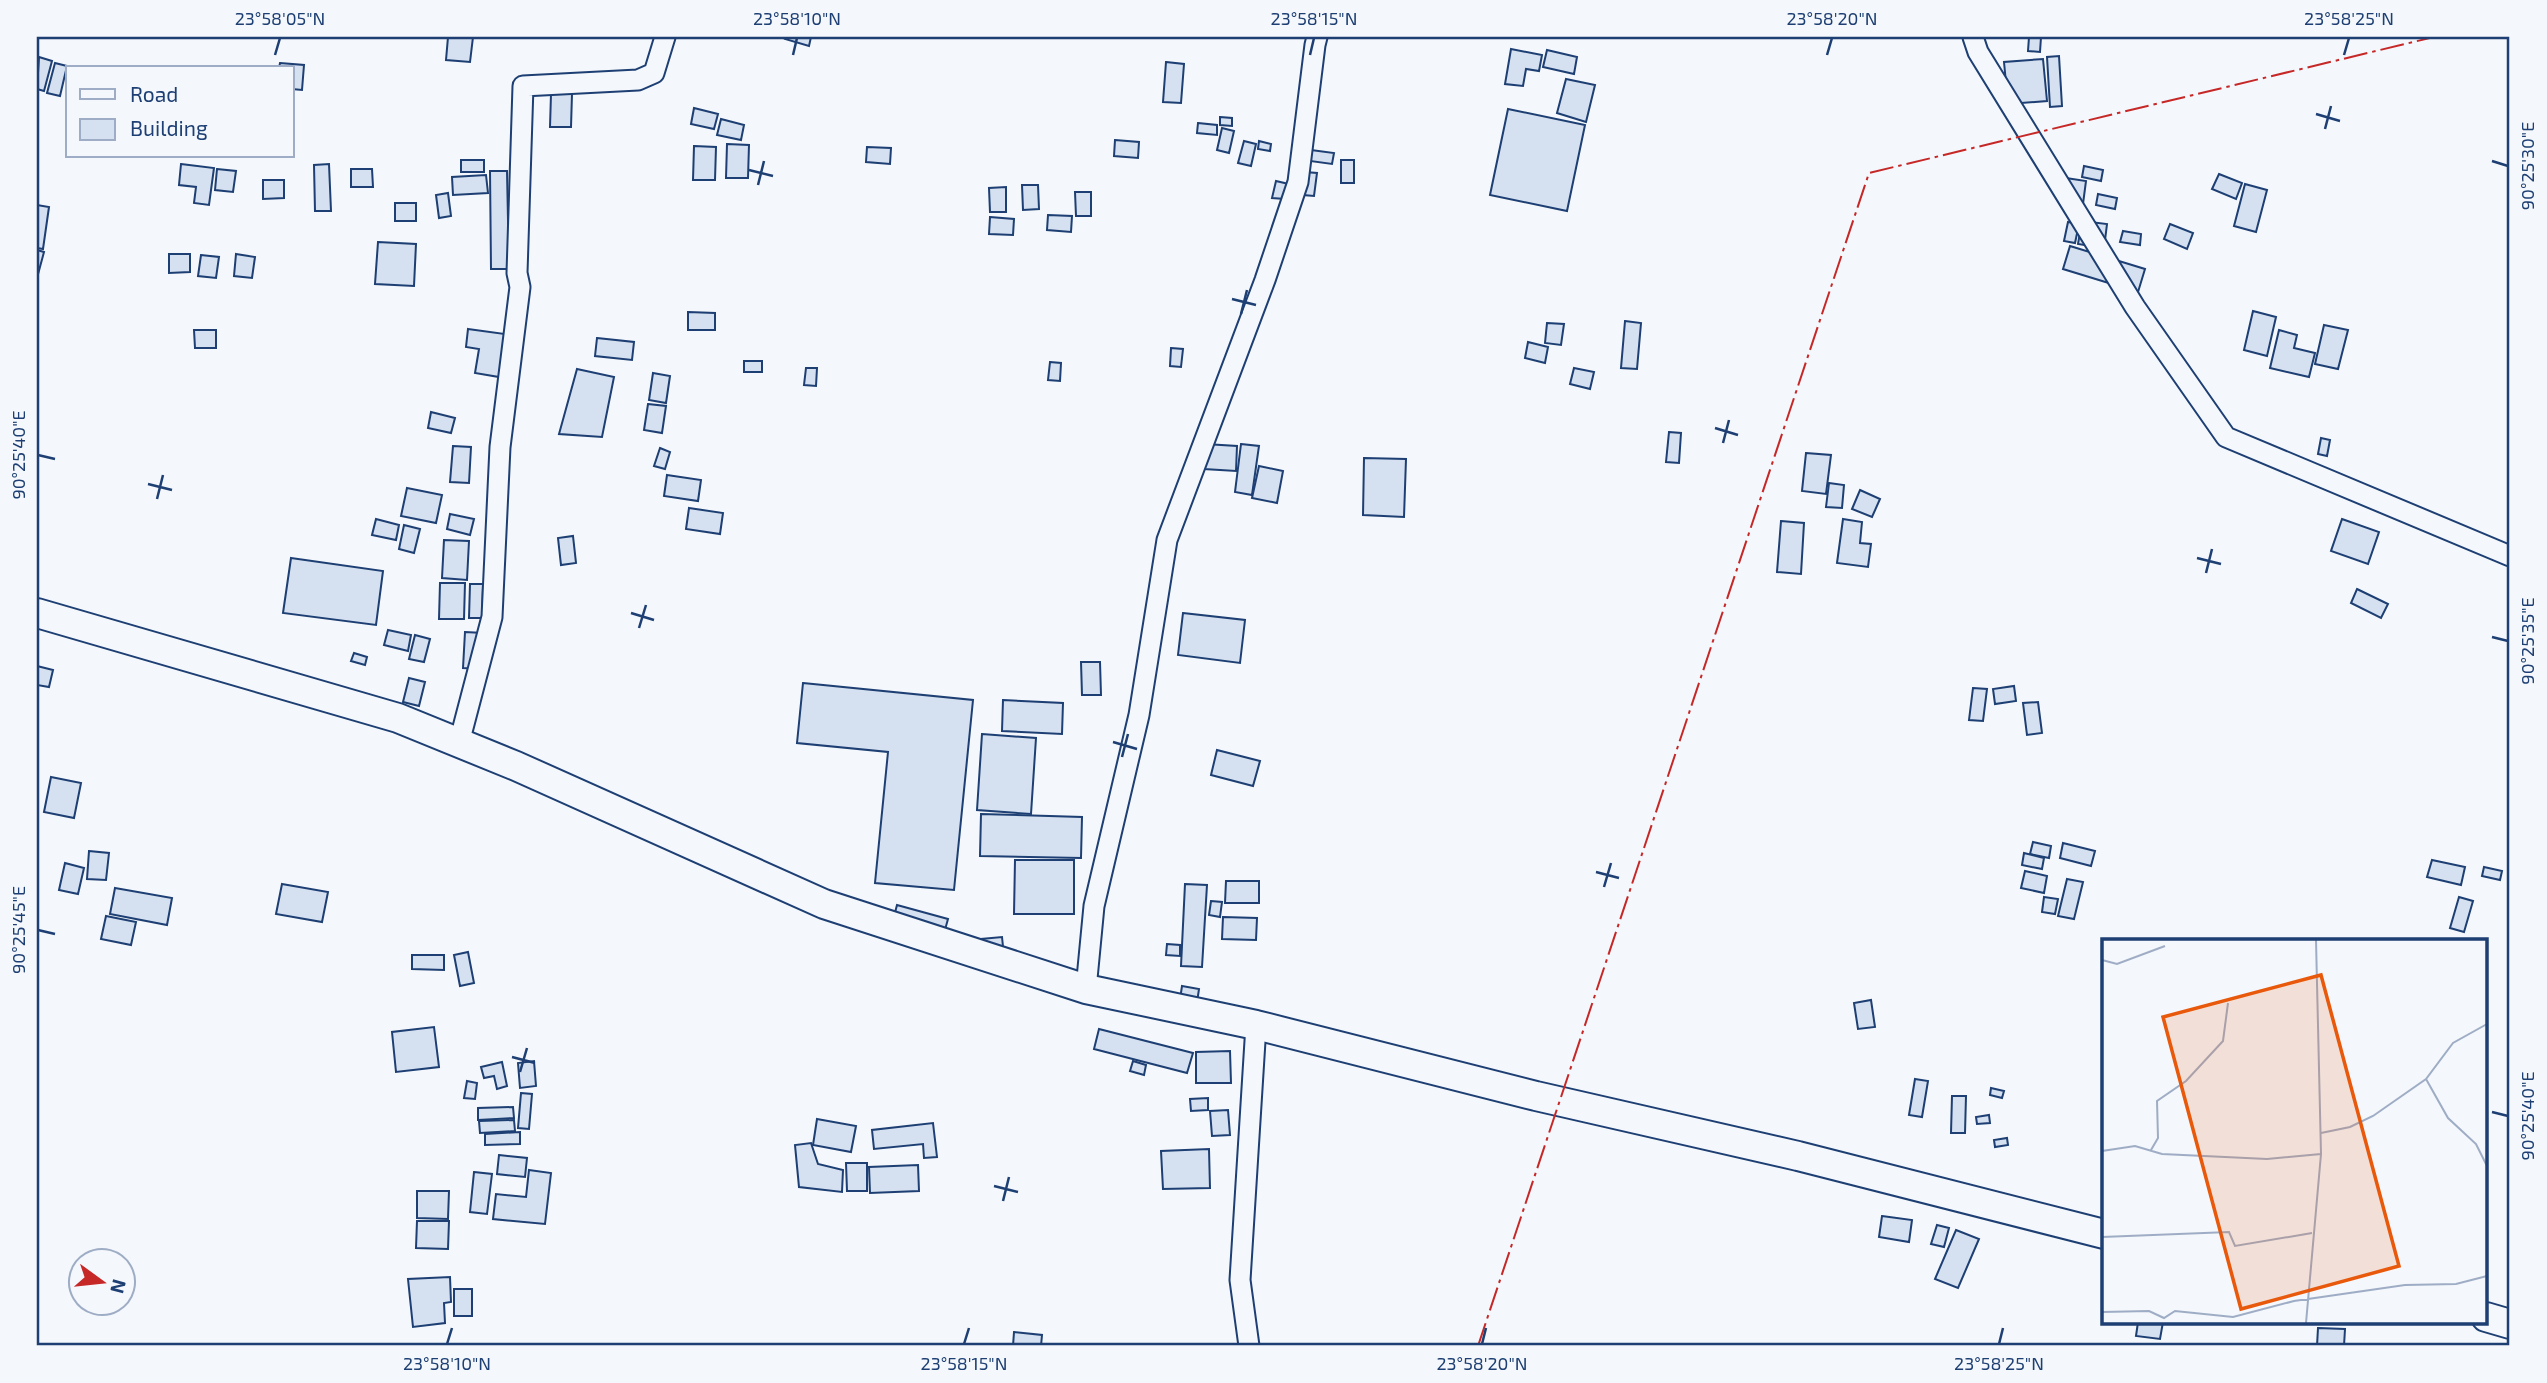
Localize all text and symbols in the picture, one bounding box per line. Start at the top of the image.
text: 23°58'05"N [235,7,325,29]
text: 23°58'10"N [753,7,841,29]
text: 23°58'15"N [1271,7,1357,29]
text: 23°58'20"N [1786,7,1878,29]
text: 23°58'25"N [2304,7,2394,29]
legend [66,66,294,158]
text: Road [130,81,178,106]
text: Building [130,115,208,140]
text: 90°25'30"E [2516,122,2538,210]
text: 90°25'40"E [7,410,29,500]
text: 90°25'35"E [2516,597,2538,685]
text: 90°25'45"E [7,886,29,974]
inset map [2102,939,2488,1324]
text: 90°25'40"E [2516,1071,2538,1161]
north arrow [66,1246,136,1316]
text: N [106,1277,132,1296]
text: 23°58'10"N [403,1352,491,1374]
text: 23°58'15"N [921,1352,1007,1374]
text: 23°58'20"N [1436,1352,1528,1374]
text: 23°58'25"N [1954,1352,2044,1374]

